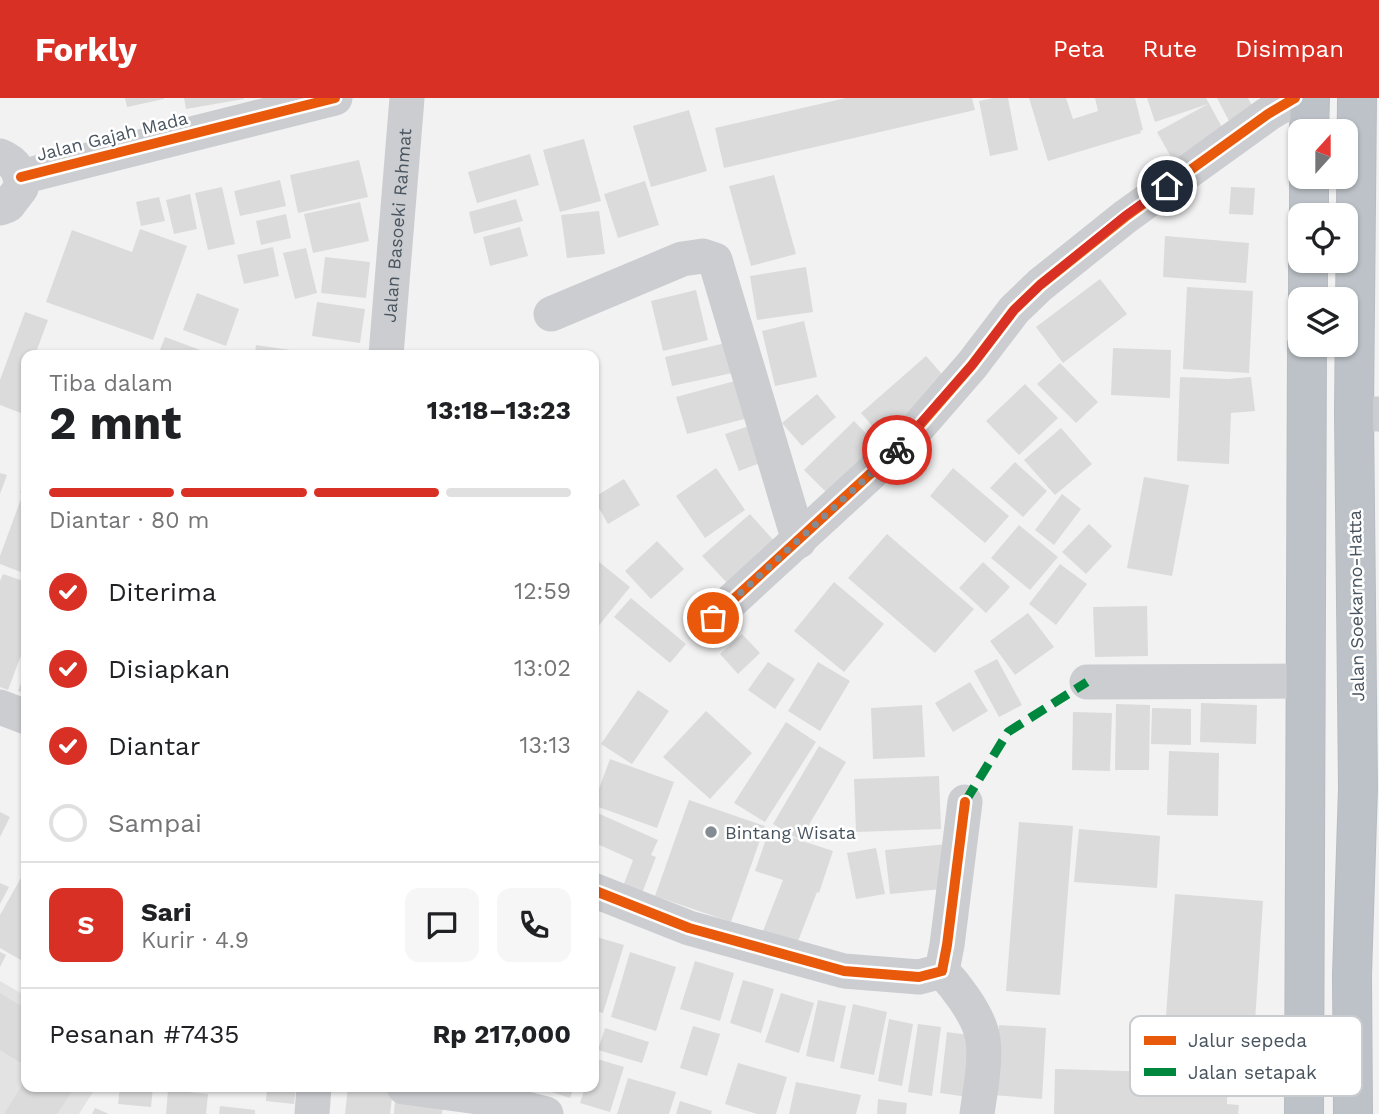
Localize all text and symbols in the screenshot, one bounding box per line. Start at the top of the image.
text: Forkly [35,30,137,69]
text: Peta [1053,35,1105,63]
text: Rute [1143,35,1197,63]
text: Disimpan [1235,35,1344,63]
street label: Jalan Gajah Mada [34,107,190,165]
north arrow [1288,119,1358,189]
map controls [1288,119,1358,357]
street label: Jalan Basoeki Rahmat [378,127,415,323]
pin [1137,156,1197,216]
icon: home [1148,167,1186,205]
button: locate [1288,203,1358,273]
button: layers [1288,287,1358,357]
text: Tiba dalam [49,370,173,397]
text: 13:18–13:23 [427,395,571,425]
text: 2 mnt [49,396,181,450]
courier [862,415,932,485]
icon: bike [878,431,916,469]
text: Diantar · 80 m [49,507,209,534]
street label: Jalan Soekarno-Hatta [1344,510,1368,702]
icon: check [49,573,87,611]
text: Diterima [108,577,216,607]
text: 12:59 [514,578,571,605]
pin [683,588,743,648]
icon: bag [694,599,732,637]
icon: check [49,650,87,688]
text: Disiapkan [108,654,230,684]
text: 13:02 [514,655,571,682]
icon: check [49,727,87,765]
text: Diantar [108,731,200,761]
text: 13:13 [519,732,571,759]
text: Sampai [108,808,202,838]
place label: Bintang Wisata [725,822,856,843]
marker: Bintang Wisata [703,824,719,840]
button: chat [405,888,479,962]
button: phone [497,888,571,962]
text: Sari [141,897,191,927]
text: S [78,910,94,940]
text: Kurir · 4.9 [141,927,249,954]
legend [1130,1016,1362,1096]
text: Pesanan #7435 [49,1019,239,1049]
text: Rp 217,000 [432,1019,571,1049]
text: Jalur sepeda [1188,1029,1307,1052]
text: Jalan setapak [1188,1061,1317,1084]

